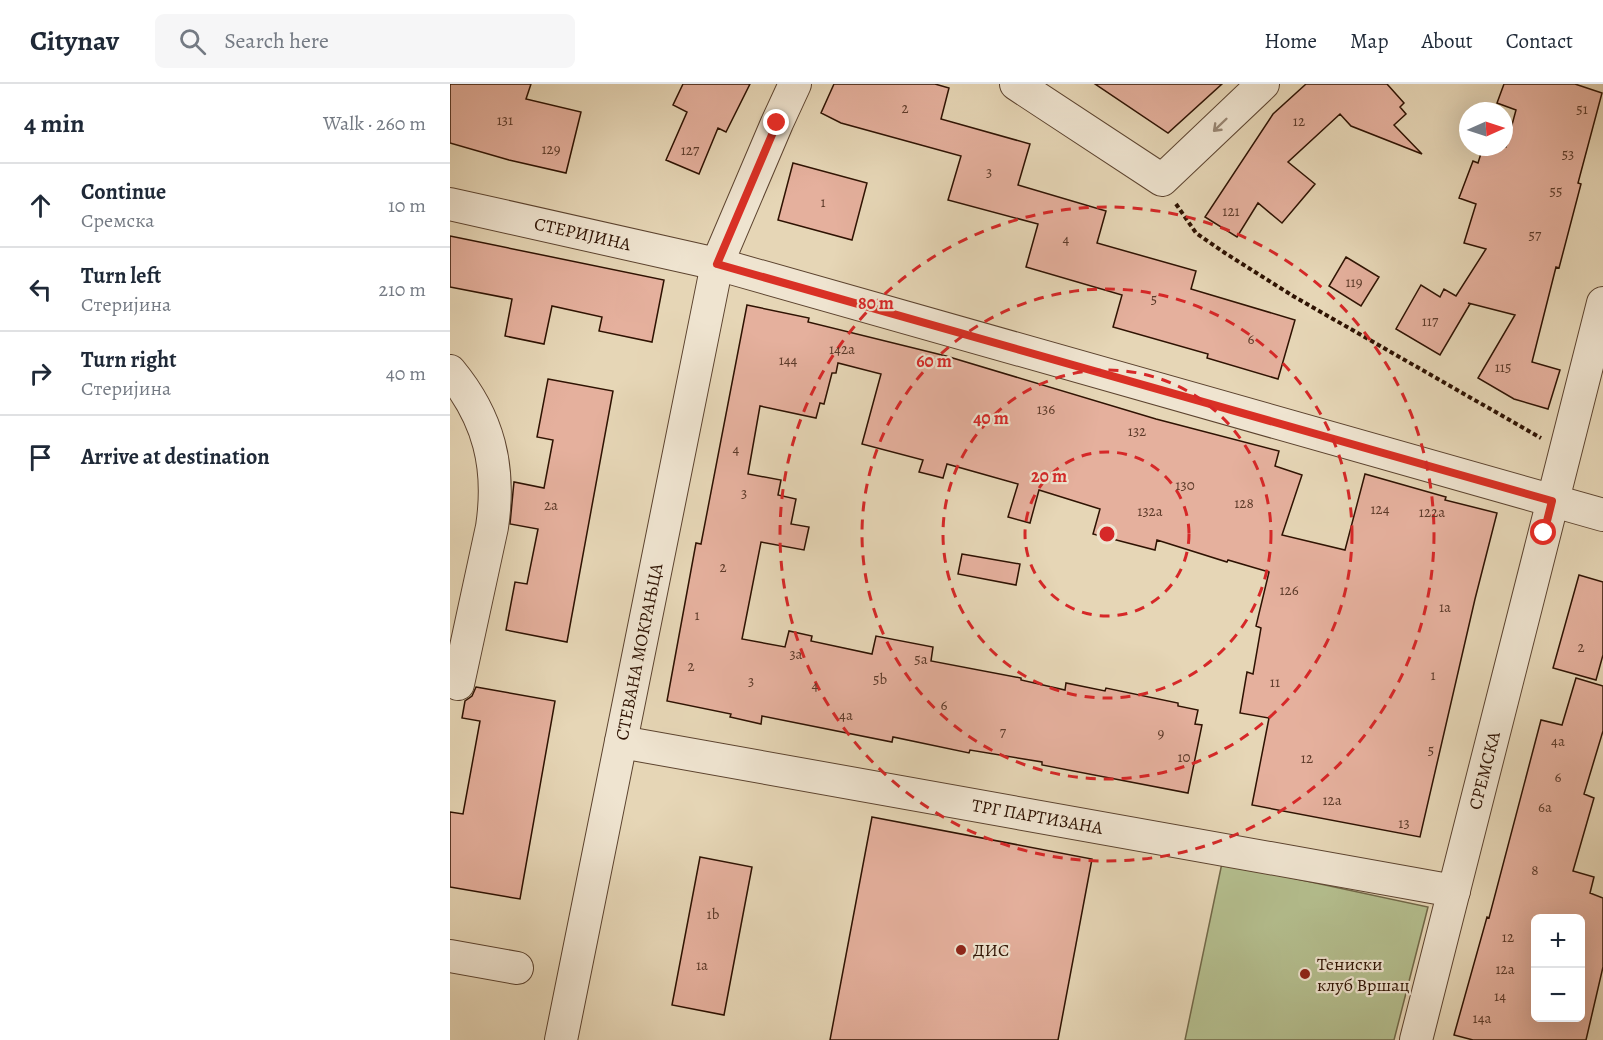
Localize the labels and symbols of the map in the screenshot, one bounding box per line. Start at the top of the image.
house number: 2 [901,98,909,118]
house number: 51 [1576,99,1588,119]
north arrow [1459,102,1513,156]
route end [763,109,789,135]
house number: 131 [497,110,513,130]
house number: 12 [1293,111,1305,131]
one-way arrow [1213,117,1228,132]
house number: 129 [541,139,561,159]
house number: 127 [681,140,700,160]
house number: 53 [1562,144,1574,164]
house number: 3 [986,162,992,182]
house number: 55 [1550,181,1562,201]
house number: 1 [820,192,826,212]
house number: 121 [1222,201,1240,221]
street label: СТЕРИЈИНА [532,211,634,256]
house number: 57 [1529,225,1542,245]
house number: 4 [1063,229,1070,249]
house number: 119 [1345,272,1363,292]
house number: 5 [1151,289,1157,309]
text: 80 m [858,291,894,315]
house number: 117 [1422,311,1439,331]
house number: 6 [1248,329,1255,349]
house number: 142a [829,339,855,359]
text: 60 m [916,349,952,373]
house number: 144 [779,350,798,370]
house number: 115 [1495,357,1511,377]
house number: 136 [1037,399,1055,419]
text: 40 m [973,406,1009,430]
house number: 132 [1128,421,1146,441]
house number: 4 [733,439,740,459]
text: 20 m [1031,464,1067,488]
house number: 130 [1175,475,1195,495]
house number: 3 [741,483,747,503]
house number: 128 [1234,493,1254,513]
house number: 2a [544,495,558,515]
house number: 124 [1370,499,1390,519]
house number: 132a [1137,501,1163,521]
house number: 122a [1419,502,1445,522]
route start [1530,519,1556,545]
centre of rings [1097,524,1117,544]
house number: 2 [719,557,727,577]
street label: СТЕВАНА МОКРАЊЦА [610,561,669,742]
house number: 126 [1279,580,1299,600]
house number: 1a [1439,597,1451,617]
house number: 1 [694,605,700,625]
house number: 2 [1577,637,1585,657]
house number: 3a [789,644,803,664]
house number: 5a [914,649,928,669]
house number: 2 [687,656,695,676]
house number: 1 [1430,665,1436,685]
house number: 5b [873,669,887,689]
house number: 3 [748,671,754,691]
house number: 11 [1270,672,1280,692]
house number: 4 [812,675,819,695]
house number: 6 [941,695,948,715]
house number: 4a [839,705,853,725]
house number: 7 [1000,722,1007,742]
house number: 9 [1158,723,1165,743]
street label: СРЕМСКА [1463,728,1506,812]
house number: 4a [1551,731,1565,751]
house number: 5 [1428,740,1434,760]
house number: 10 [1177,747,1191,767]
house number: 12 [1301,748,1313,768]
house number: 6 [1555,767,1562,787]
house number: 12a [1322,790,1342,810]
street label: ТРГ ПАРТИЗАНА [970,793,1105,840]
house number: 6a [1538,797,1552,817]
house number: 13 [1398,813,1410,833]
house number: 8 [1531,860,1539,880]
house number: 1b [707,904,720,924]
house number: 12 [1502,927,1514,947]
place label: ДИС [973,938,1009,962]
marker: ДИС [954,943,968,957]
place label: Тениски клуб Вршац [1317,952,1410,997]
house number: 1a [696,955,708,975]
house number: 12a [1495,959,1515,979]
marker: Тениски клуб Вршац [1298,967,1312,981]
house number: 14 [1494,986,1506,1006]
house number: 14a [1473,1008,1491,1028]

